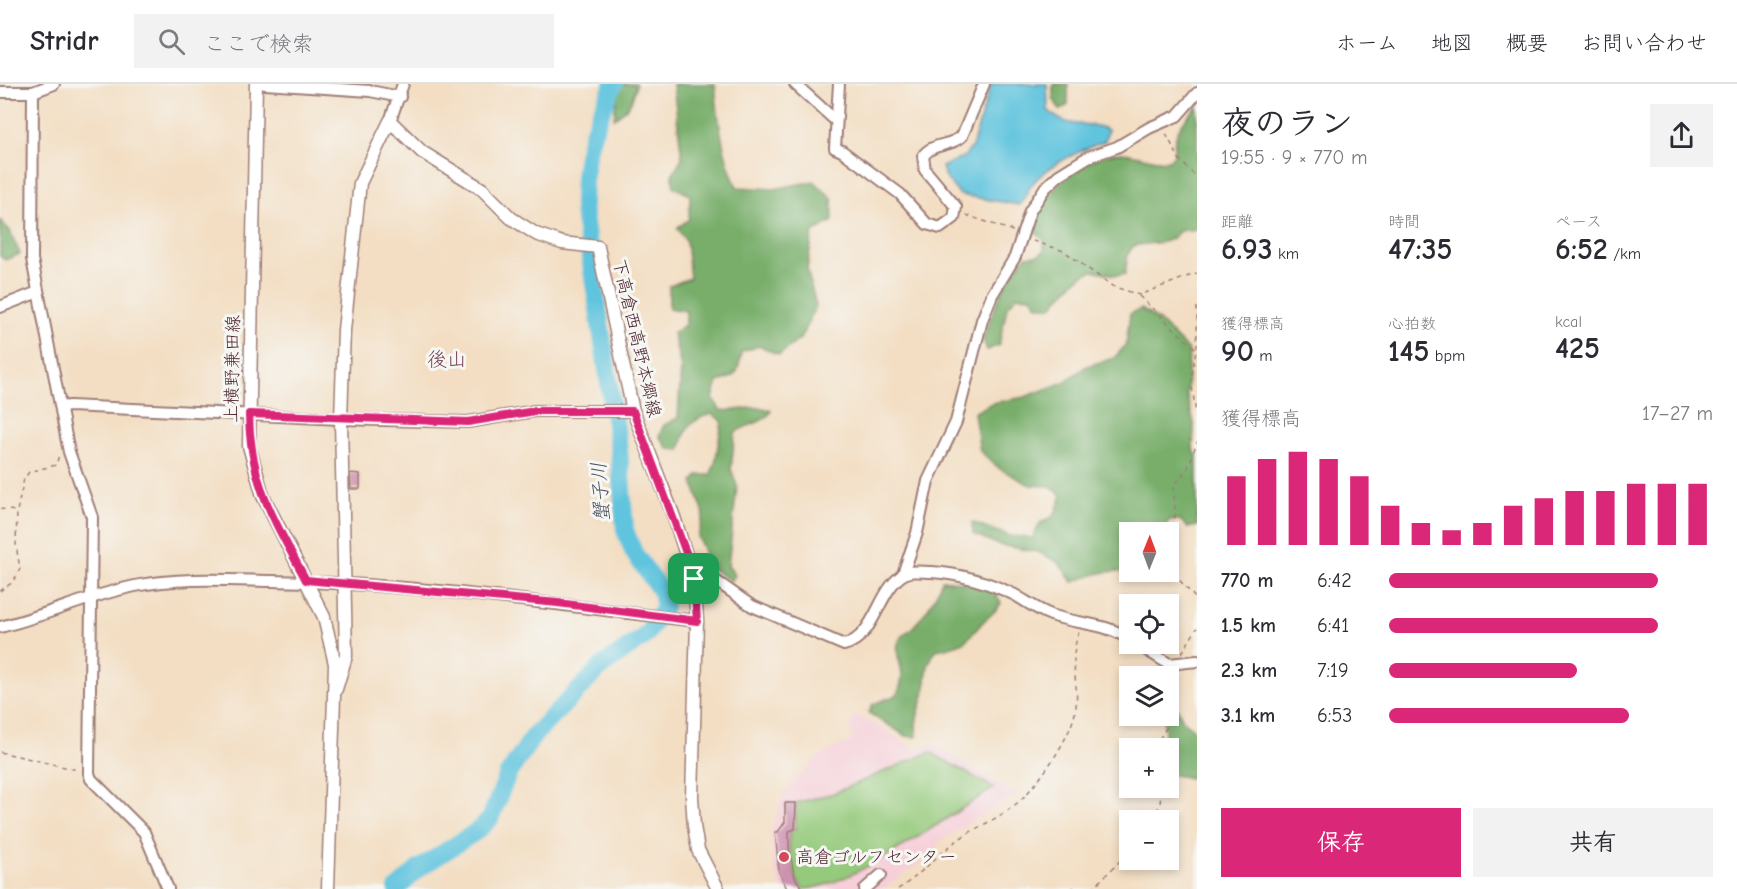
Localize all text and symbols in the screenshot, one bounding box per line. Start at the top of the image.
search box [134,14,554,68]
text: Stridr [30,25,98,57]
icon: search [155,25,188,58]
text: ここで検索 [203,31,313,57]
text: ホーム [1336,31,1398,55]
text: 地図 [1431,31,1473,55]
text: 概要 [1506,31,1548,55]
text: お問い合わせ [1581,31,1707,55]
text: 夜のラン [1221,104,1353,142]
button: share [1650,104,1713,167]
text: 19:55 · 9 × 770 m [1221,146,1368,169]
text: 距離 [1221,213,1253,231]
text: 時間 [1388,213,1420,231]
text: ペース [1555,213,1602,231]
text: 6.93 [1221,232,1273,267]
text: 47:35 [1388,232,1453,267]
text: 6:52 [1555,232,1608,267]
text: km [1273,245,1299,263]
text: /km [1608,245,1641,263]
street label: 下高倉西高野本郷線 [608,257,665,419]
text: kcal [1555,313,1582,331]
street label: 上横野兼田線 [221,315,244,423]
text: 獲得標高 [1221,315,1285,333]
text: 心拍数 [1388,315,1436,333]
text: 425 [1555,331,1600,366]
text: 90 [1221,334,1254,369]
text: 145 [1388,334,1430,369]
text: m [1254,347,1272,365]
text: bpm [1430,347,1465,365]
district label: 後山 [427,348,467,371]
text: 17–27 m [1642,402,1713,425]
text: 獲得標高 [1221,407,1301,430]
water label: 蟹子川 [587,461,614,523]
north arrow [1119,522,1179,582]
map controls [1119,522,1179,870]
pin [668,553,719,604]
icon: arrive [677,562,710,595]
text: 770 m [1221,569,1273,592]
text: 6:42 [1317,569,1352,592]
button: locate [1119,594,1179,654]
text: 1.5 km [1221,614,1276,637]
text: 6:41 [1317,614,1349,637]
text: 2.3 km [1221,659,1277,682]
text: 7:19 [1317,659,1349,682]
button: layers [1119,666,1179,726]
text: 3.1 km [1221,704,1275,727]
text: 6:53 [1317,704,1352,727]
button: + [1119,738,1179,798]
button: 保存 [1221,808,1461,877]
button: 共有 [1473,808,1713,877]
button: − [1119,810,1179,870]
place label: 高倉ゴルフセンター [796,847,957,868]
marker: 高倉ゴルフセンター [777,850,791,864]

